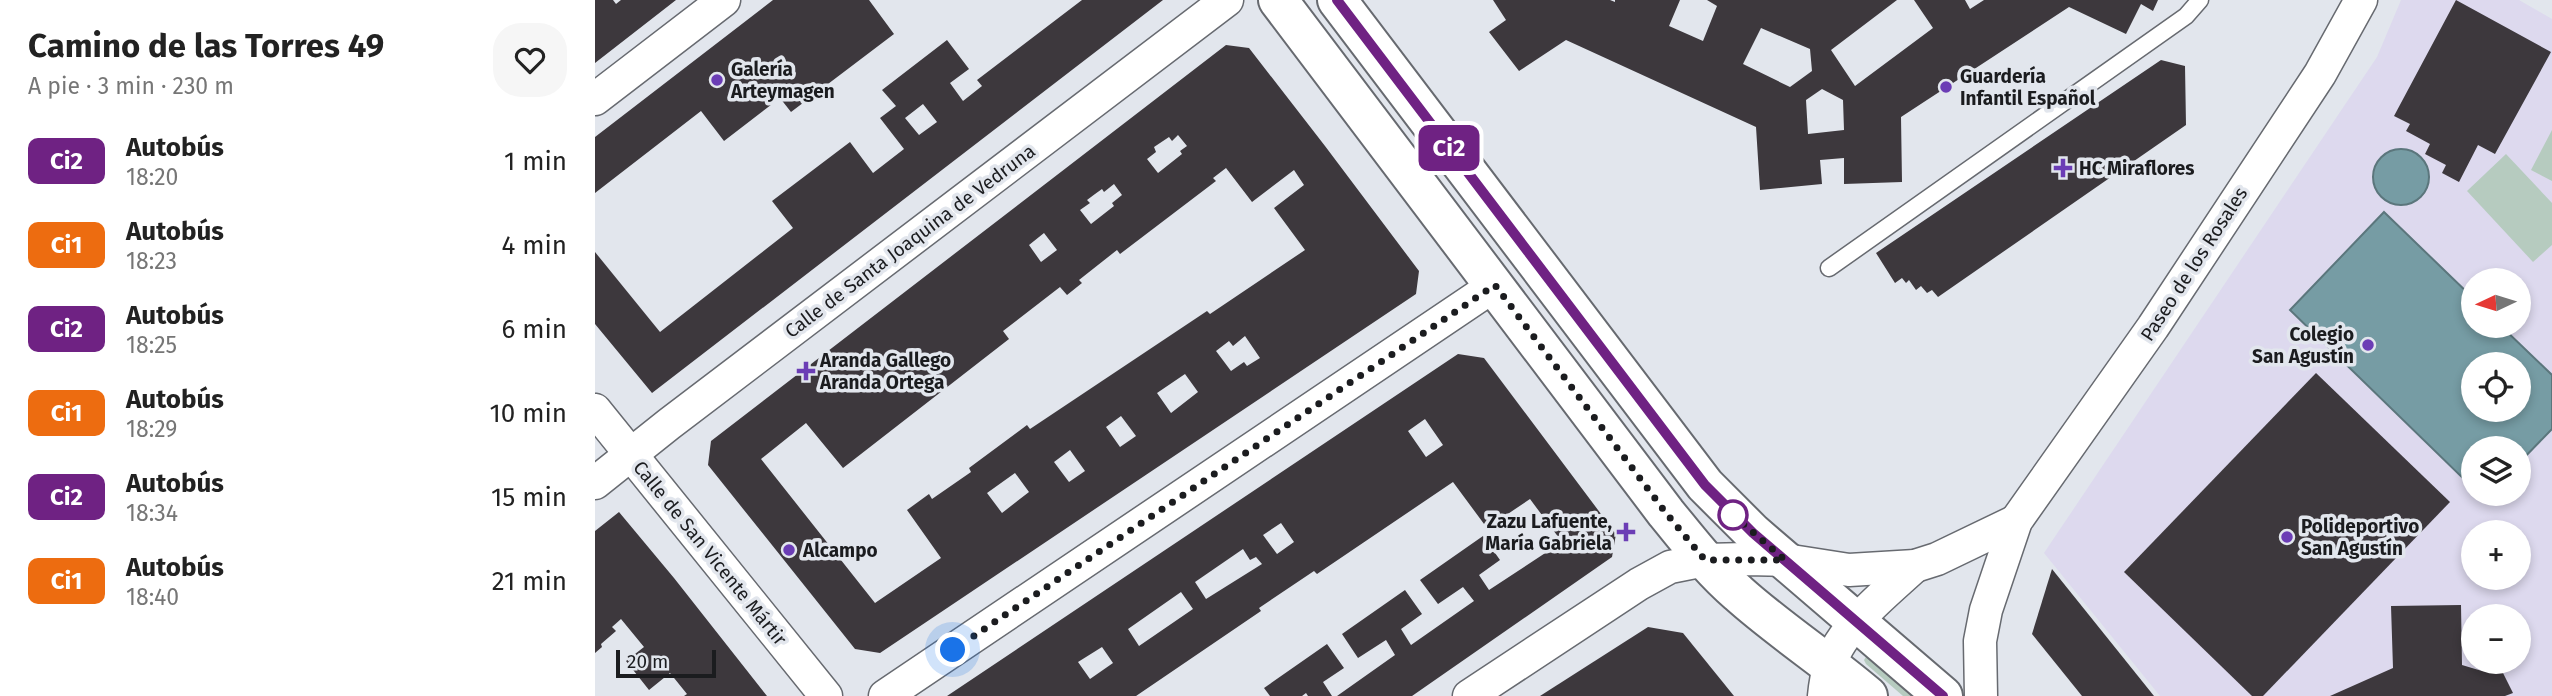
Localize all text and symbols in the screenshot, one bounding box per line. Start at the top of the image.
button: heart [493,23,567,97]
text: Camino de las Torres 49 [28,26,384,66]
place label: Galería Arteymagen [730,58,835,103]
place label: Guardería Infantil Español [1960,65,2096,110]
text: A pie · 3 min · 230 m [28,72,234,100]
marker: Galería Arteymagen [709,72,725,88]
marker: Guardería Infantil Español [1938,79,1954,95]
line badge: Ci2 [1409,125,1489,171]
text: Autobús [126,132,224,163]
text: Ci2 [1433,134,1465,162]
street label: Calle de Santa Joaquina de Vedruna [780,139,1040,343]
text: 1 min [504,146,567,177]
text: Ci2 [50,147,83,175]
place label: HC Miraflores [2079,157,2194,180]
marker: HC Miraflores [2053,158,2073,178]
text: 18:20 [126,163,178,191]
street label: Paseo de los Rosales [2136,183,2252,345]
text: Autobús [126,216,224,247]
text: 4 min [501,230,567,261]
text: Ci1 [51,231,82,259]
text: 18:23 [126,247,177,275]
north arrow [2461,268,2531,338]
map controls [2461,268,2531,674]
text: Autobús [126,300,224,331]
text: 6 min [501,314,567,345]
text: Ci2 [50,315,83,343]
place label: Colegio San Agustín [2252,323,2354,368]
text: 18:25 [126,331,177,359]
marker: Colegio San Agustín [2360,337,2376,353]
place label: Aranda Gallego Aranda Ortega [819,349,951,394]
button: locate [2461,352,2531,422]
marker: Aranda Gallego Aranda Ortega [798,363,814,379]
text: Autobús [126,384,224,415]
text: 10 min [489,398,567,429]
text: Ci1 [51,399,82,427]
text: 18:29 [126,415,177,443]
button: layers [2461,436,2531,506]
street label: Calle de San Vicente Mártir [628,456,792,650]
text: Autobús [126,468,224,499]
text: 15 min [491,482,567,513]
text: Ci2 [50,483,83,511]
text: 18:34 [126,499,178,527]
unlabelled marker [1718,500,1748,530]
place label: Zazu Lafuente, María Gabriela [1485,510,1612,555]
place label: Polideportivo San Agustín [2301,515,2419,560]
button: + [2461,520,2531,590]
marker: Zazu Lafuente, María Gabriela [1618,524,1634,540]
marker: Polideportivo San Agustín [2279,529,2295,545]
place label: Alcampo [802,539,878,562]
marker: Alcampo [781,542,797,558]
text: Autobús [126,552,224,583]
text: 21 min [492,566,567,597]
text: Ci1 [51,567,82,595]
text: 18:40 [126,583,179,611]
button: − [2461,604,2531,674]
your location [935,632,970,667]
scale bar [616,647,716,679]
text: 20 m [627,650,668,673]

